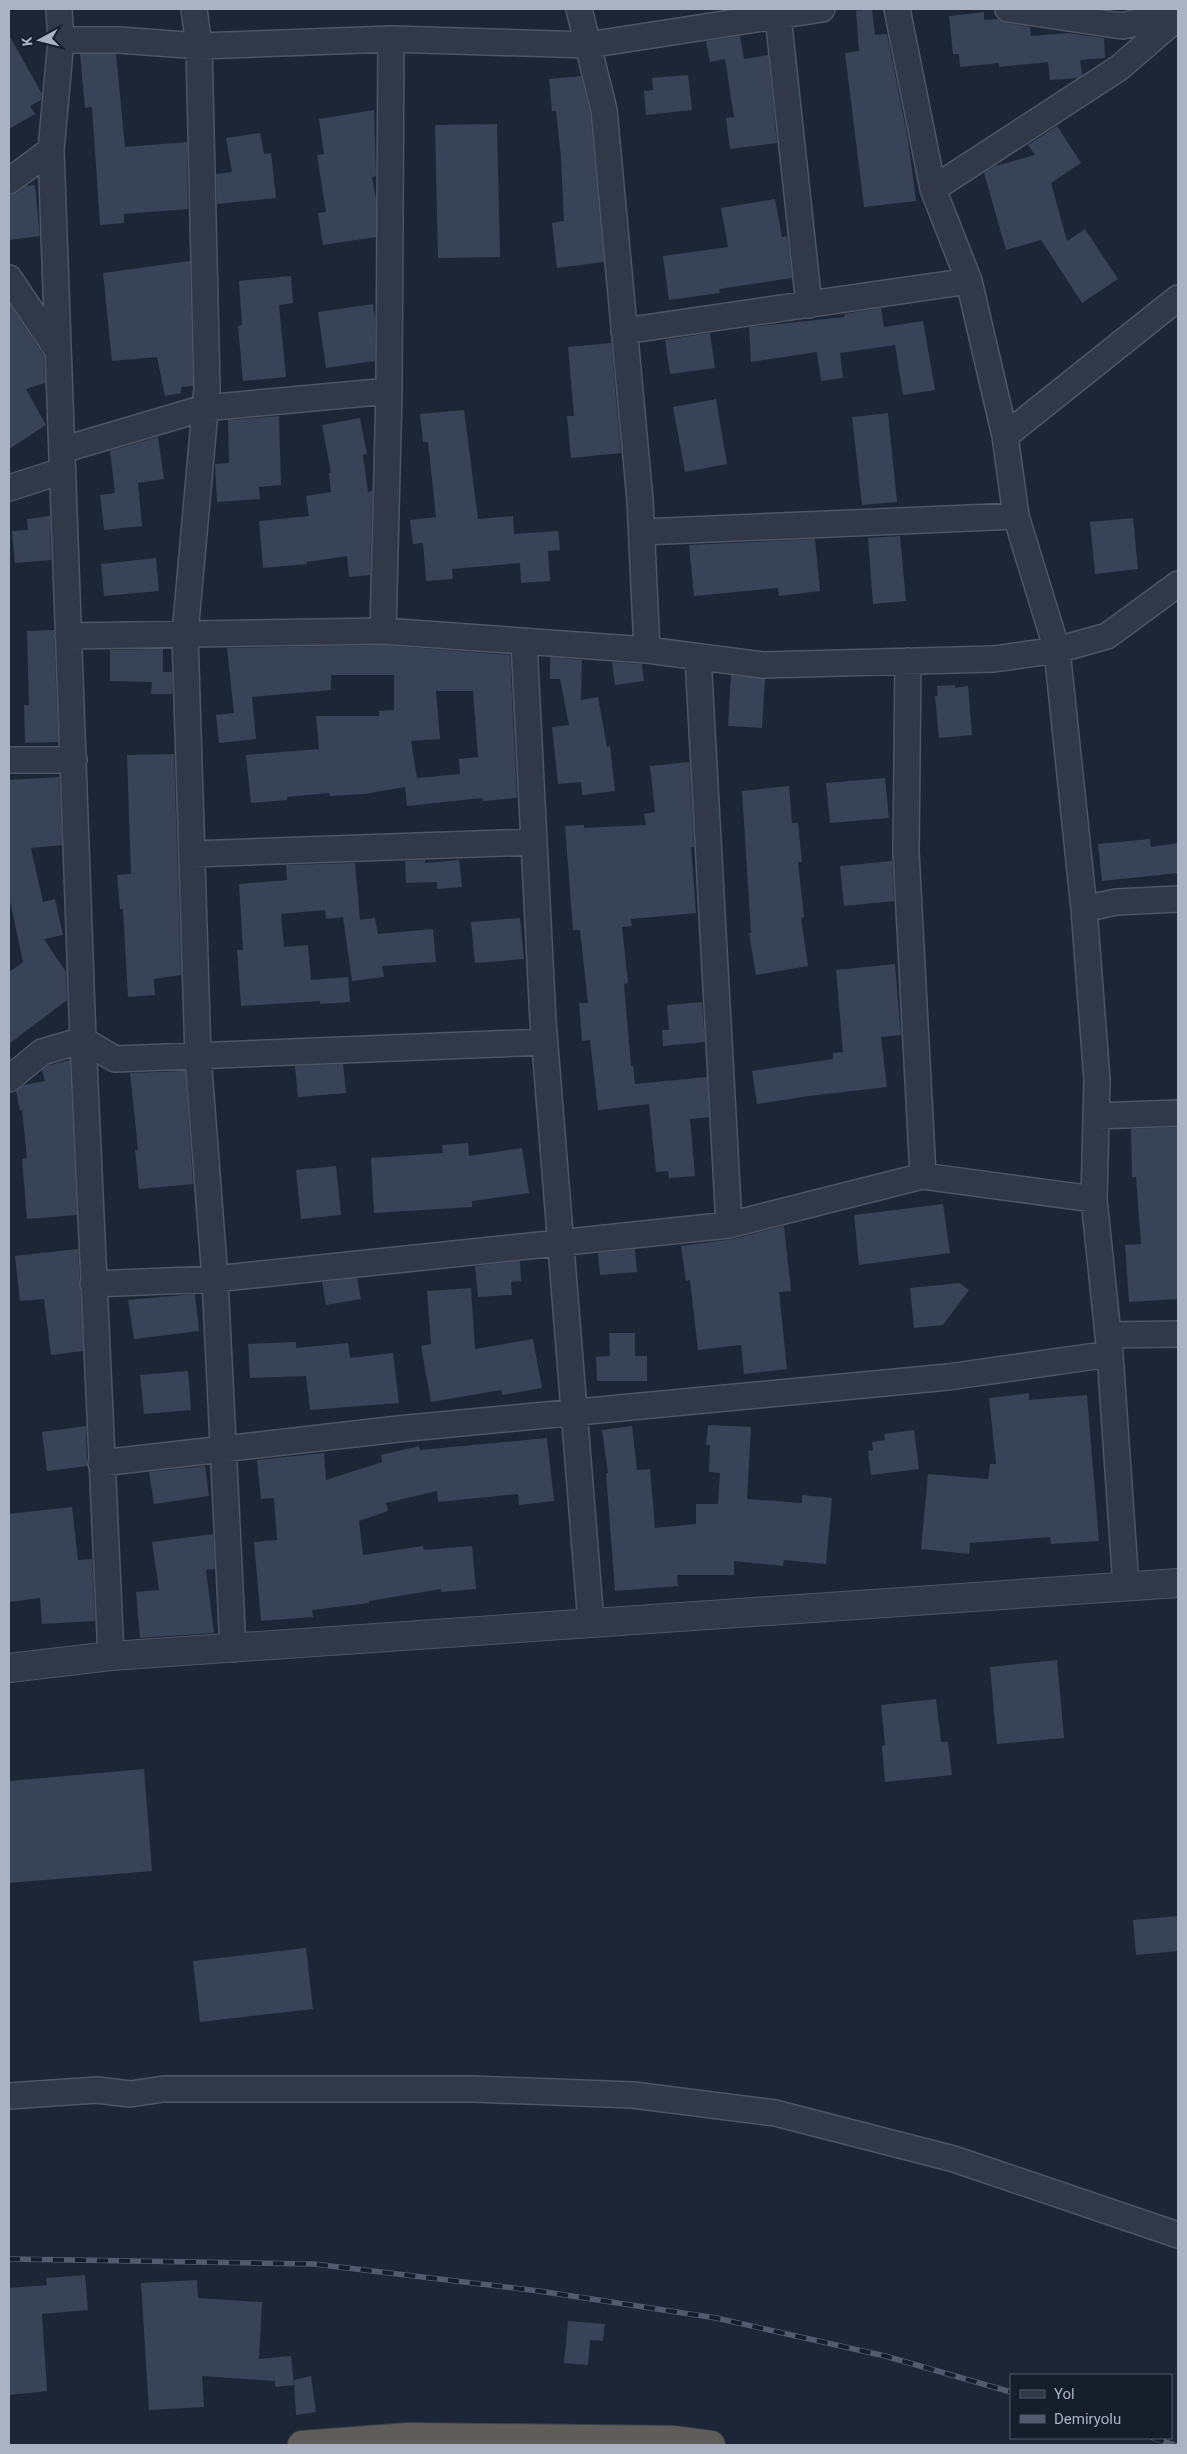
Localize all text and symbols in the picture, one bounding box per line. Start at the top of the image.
north arrow [15,15,65,65]
text: K [19,36,36,47]
legend [1010,2374,1172,2439]
text: Yol [1054,2385,1075,2403]
text: Demiryolu [1054,2410,1121,2428]

